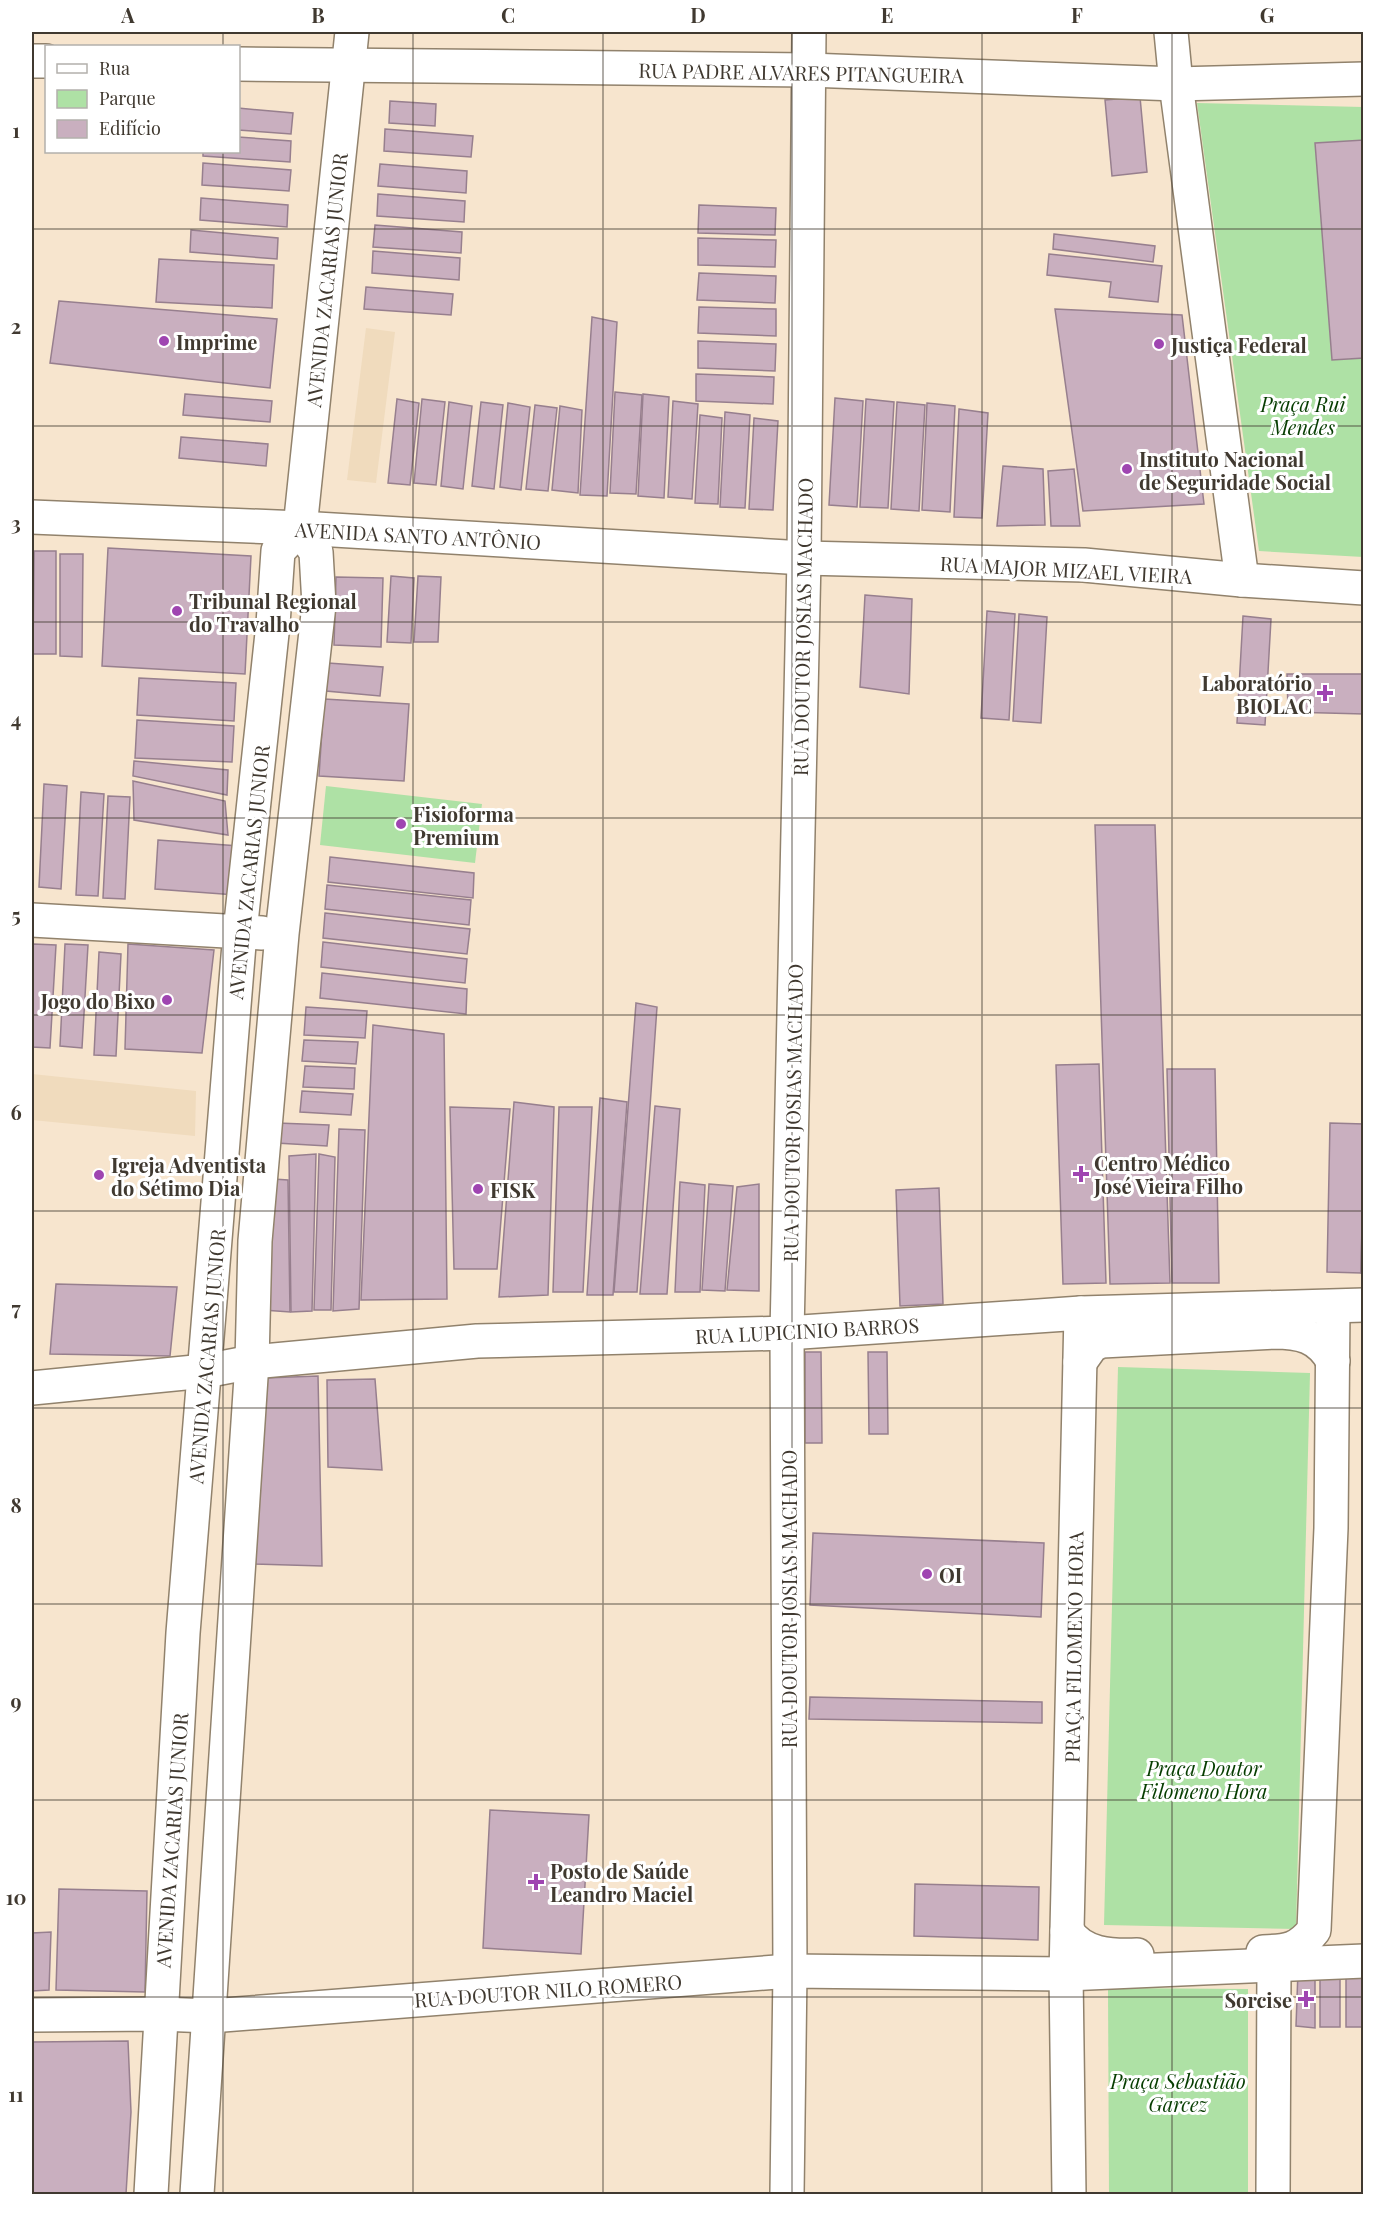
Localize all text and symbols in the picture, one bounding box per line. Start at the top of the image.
text: A [120,1,135,28]
text: B [311,1,325,28]
text: C [501,1,515,28]
text: D [690,1,706,28]
text: E [881,1,893,28]
text: F [1071,1,1083,28]
text: G [1260,1,1275,28]
legend [45,45,240,153]
text: Rua [99,56,130,80]
street label: RUA PADRE ALVARES PITANGUEIRA [638,56,964,88]
text: Parque [99,86,156,110]
text: 1 [12,116,20,143]
text: Edifício [99,116,161,140]
street label: AVENIDA ZACARIAS JUNIOR [299,150,353,410]
text: 2 [11,312,21,339]
place label: Imprime [176,328,257,355]
place label: Justiça Federal [1170,331,1307,358]
marker: Imprime [157,334,171,348]
marker: Justiça Federal [1152,337,1166,351]
park label: Praça Rui Mendes [1259,390,1347,440]
place label: Instituto Nacional de Seguridade Social [1139,445,1331,495]
marker: Instituto Nacional de Seguridade Social [1120,462,1134,476]
street label: RUA DOUTOR JOSIAS MACHADO [786,478,818,776]
text: 3 [11,509,21,536]
street label: AVENIDA SANTO ANTÔNIO [293,515,542,555]
street label: RUA MAJOR MIZAEL VIEIRA [939,549,1193,589]
place label: Tribunal Regional do Travalho [189,587,357,637]
marker: Tribunal Regional do Travalho [170,604,184,618]
place label: Laboratório BIOLAC [1201,669,1312,719]
marker: Laboratório BIOLAC [1316,684,1334,702]
text: 4 [11,705,21,732]
street label: AVENIDA ZACARIAS JUNIOR [221,742,275,1002]
place label: Fisioforma Premium [413,800,514,850]
marker: Fisioforma Premium [394,817,408,831]
text: 5 [11,901,21,928]
street label: RUA DOUTOR JOSIAS MACHADO [776,964,808,1262]
place label: Jogo do Bixo [40,987,155,1014]
marker: Jogo do Bixo [160,993,174,1007]
text: 6 [10,1098,22,1125]
place label: Centro Médico José Vieira Filho [1093,1149,1243,1199]
place label: Igreja Adventista do Sétimo Dia [111,1151,267,1201]
marker: Centro Médico José Vieira Filho [1072,1165,1090,1183]
marker: Igreja Adventista do Sétimo Dia [92,1168,106,1182]
place label: FISK [490,1176,536,1203]
marker: FISK [471,1182,485,1196]
street label: AVENIDA ZACARIAS JUNIOR [181,1226,231,1486]
text: 7 [11,1294,21,1321]
street label: RUA LUPICINIO BARROS [694,1311,920,1349]
street label: RUA DOUTOR JOSIAS MACHADO [775,1450,802,1748]
text: 8 [10,1491,22,1518]
street label: PRAÇA FILOMENO HORA [1057,1531,1089,1763]
place label: OI [939,1561,962,1588]
marker: OI [920,1567,934,1581]
text: 9 [10,1687,22,1714]
street label: AVENIDA ZACARIAS JUNIOR [149,1710,193,1970]
park label: Praça Doutor Filomeno Hora [1139,1754,1268,1804]
place label: Posto de Saúde Leandro Maciel [550,1857,693,1907]
marker: Posto de Saúde Leandro Maciel [527,1873,545,1891]
text: 10 [6,1883,26,1910]
street label: RUA DOUTOR NILO ROMERO [413,1967,683,2013]
place label: Sorcise [1224,1986,1292,2013]
marker: Sorcise [1297,1990,1315,2008]
park label: Praça Sebastião Garcez [1109,2067,1246,2117]
text: 11 [8,2080,24,2107]

